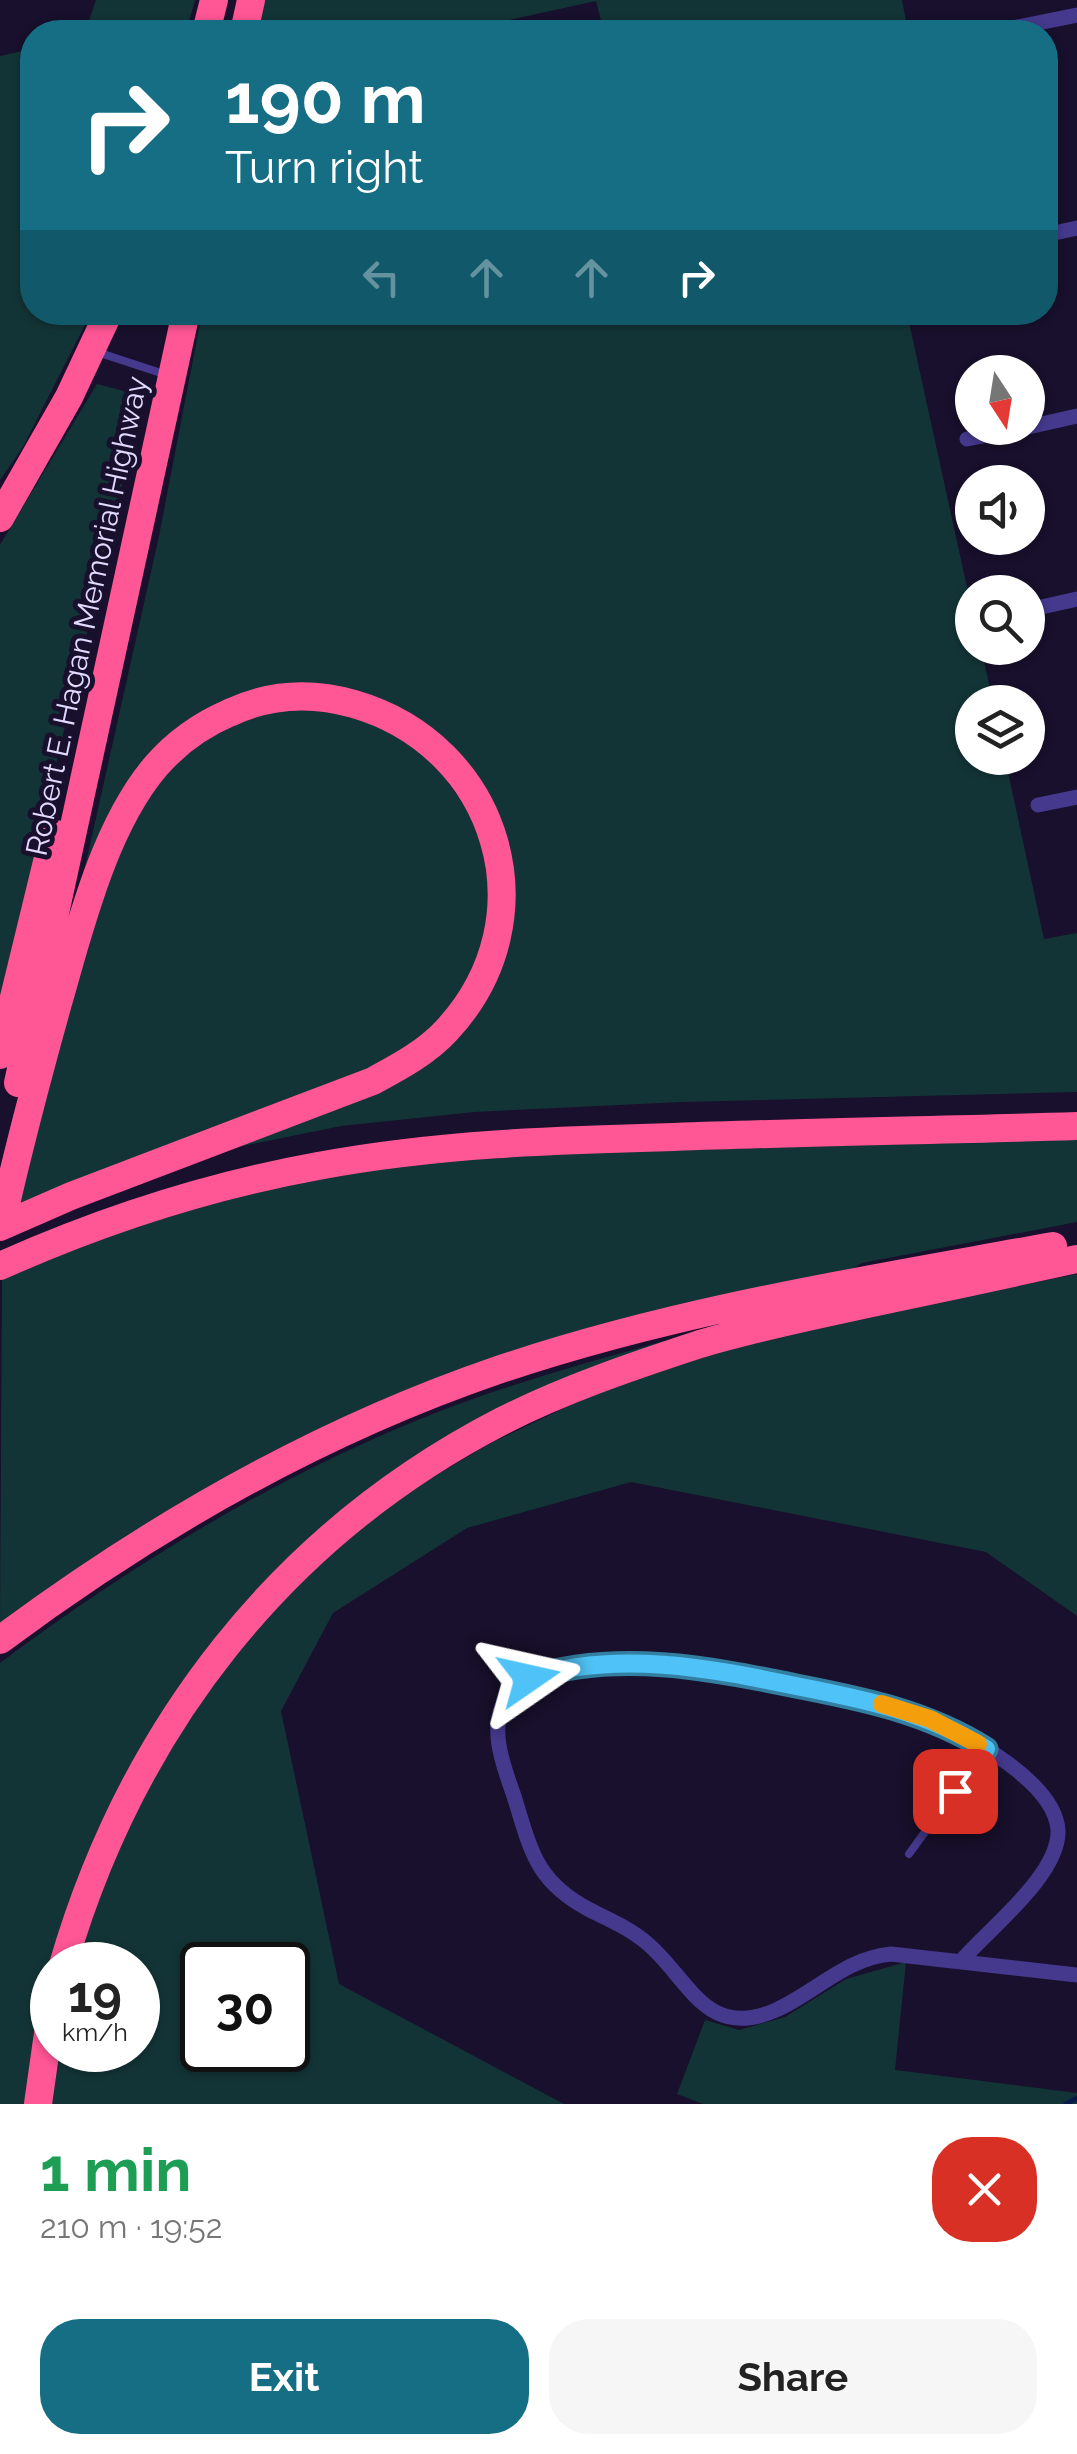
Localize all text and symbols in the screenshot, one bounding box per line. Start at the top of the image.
text: 190 m [225,57,426,139]
icon: right [60,60,190,190]
text: Turn right [225,141,423,194]
icon: left [354,250,409,305]
icon: ahead [459,250,514,305]
icon: ahead [564,250,619,305]
icon: right [669,250,724,305]
north arrow [955,355,1045,445]
map controls [955,355,1045,775]
street label: Robert E. Hagan Memorial Highway [19,373,154,859]
button: sound [955,465,1045,555]
button: search [955,575,1045,665]
button: layers [955,685,1045,775]
position arrow [477,1626,581,1730]
pin [913,1749,998,1834]
icon: arrive [928,1764,983,1819]
speed limit sign: 30 [180,1942,310,2072]
text: 19 [68,1965,122,2024]
text: km/h [62,2017,128,2047]
text: 1 min [40,2135,191,2205]
button: close [932,2137,1037,2242]
text: 210 m · 19:52 [40,2208,222,2245]
button: Exit [40,2319,529,2434]
button: Share [549,2319,1037,2434]

